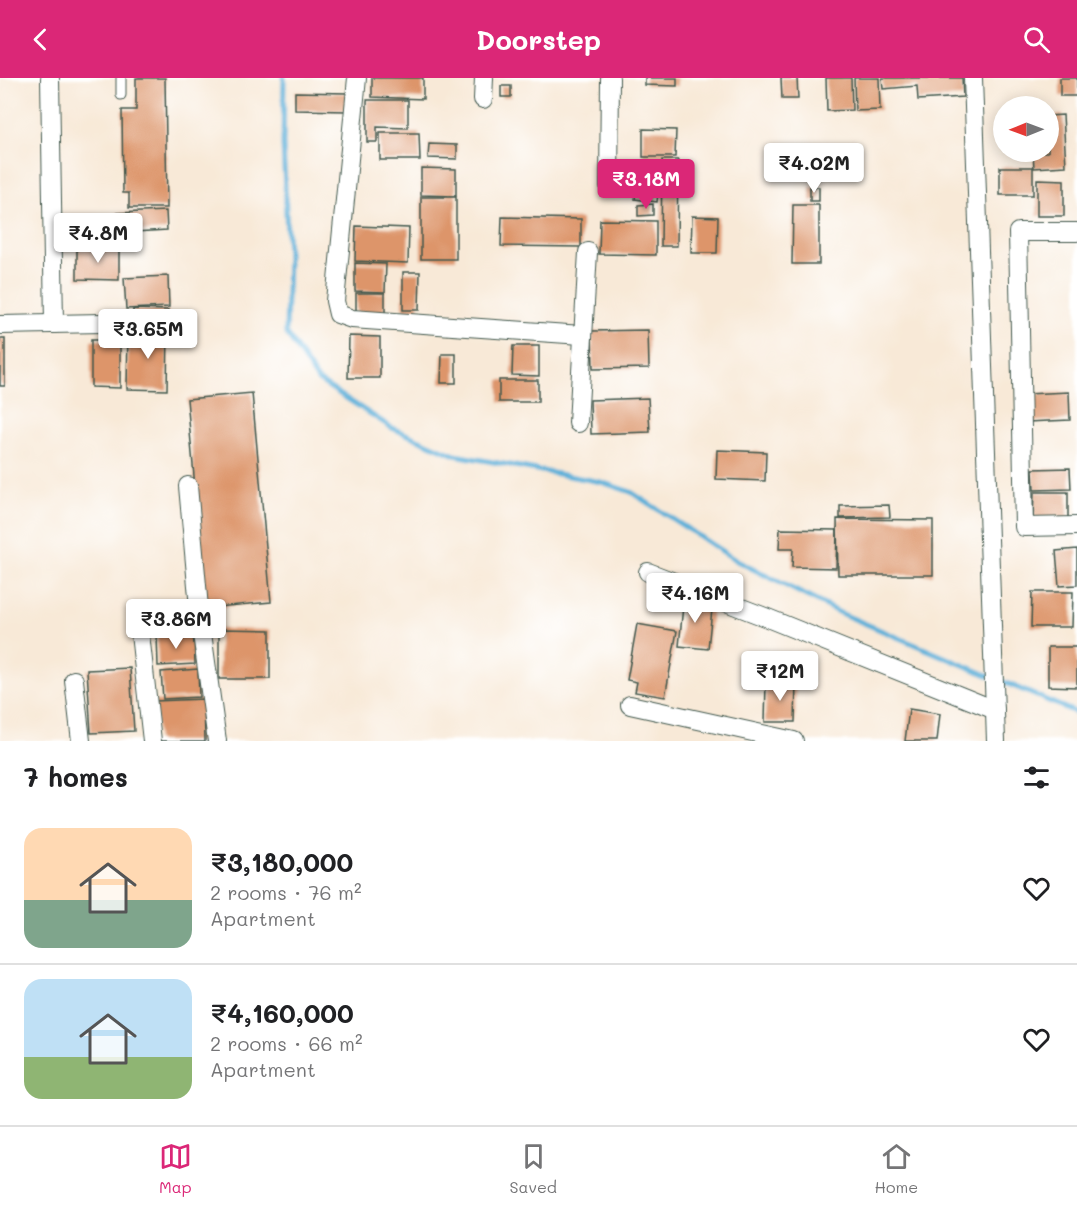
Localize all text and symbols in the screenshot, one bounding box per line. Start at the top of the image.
text: Doorstep [476,22,601,57]
icon: back [24,23,57,56]
icon: search [1020,23,1053,56]
north arrow [993,96,1059,162]
map controls [993,96,1059,162]
pin: ₹4.02M [765,143,863,194]
text: ₹4.02M [778,149,850,175]
pin: ₹3.18M [597,159,695,210]
text: ₹3.18M [612,165,680,191]
pin: ₹4.8M [56,213,140,264]
text: ₹4.8M [68,219,128,245]
pin: ₹3.65M [99,309,197,360]
text: ₹3.65M [112,315,184,341]
pin: ₹4.16M [646,573,744,624]
text: ₹4.16M [660,579,730,605]
pin: ₹3.86M [127,599,225,650]
text: ₹3.86M [140,605,212,631]
pin: ₹12M [744,651,816,702]
text: ₹12M [755,657,805,683]
text: 7 homes [24,760,128,794]
icon: filters [1020,761,1053,794]
text: ₹3,180,000 [210,845,353,879]
icon: home [72,852,144,924]
icon: heart [1020,872,1053,905]
text: 2 rooms · 76 m² [210,879,362,905]
text: Apartment [210,905,316,931]
text: ₹4,160,000 [210,996,354,1030]
icon: home [72,1003,144,1075]
icon: heart [1020,1023,1053,1056]
text: 2 rooms · 66 m² [210,1030,363,1056]
text: Apartment [210,1056,316,1082]
tab: Map [159,1140,192,1197]
tab: Saved [509,1140,557,1197]
tab: Home [875,1140,918,1197]

